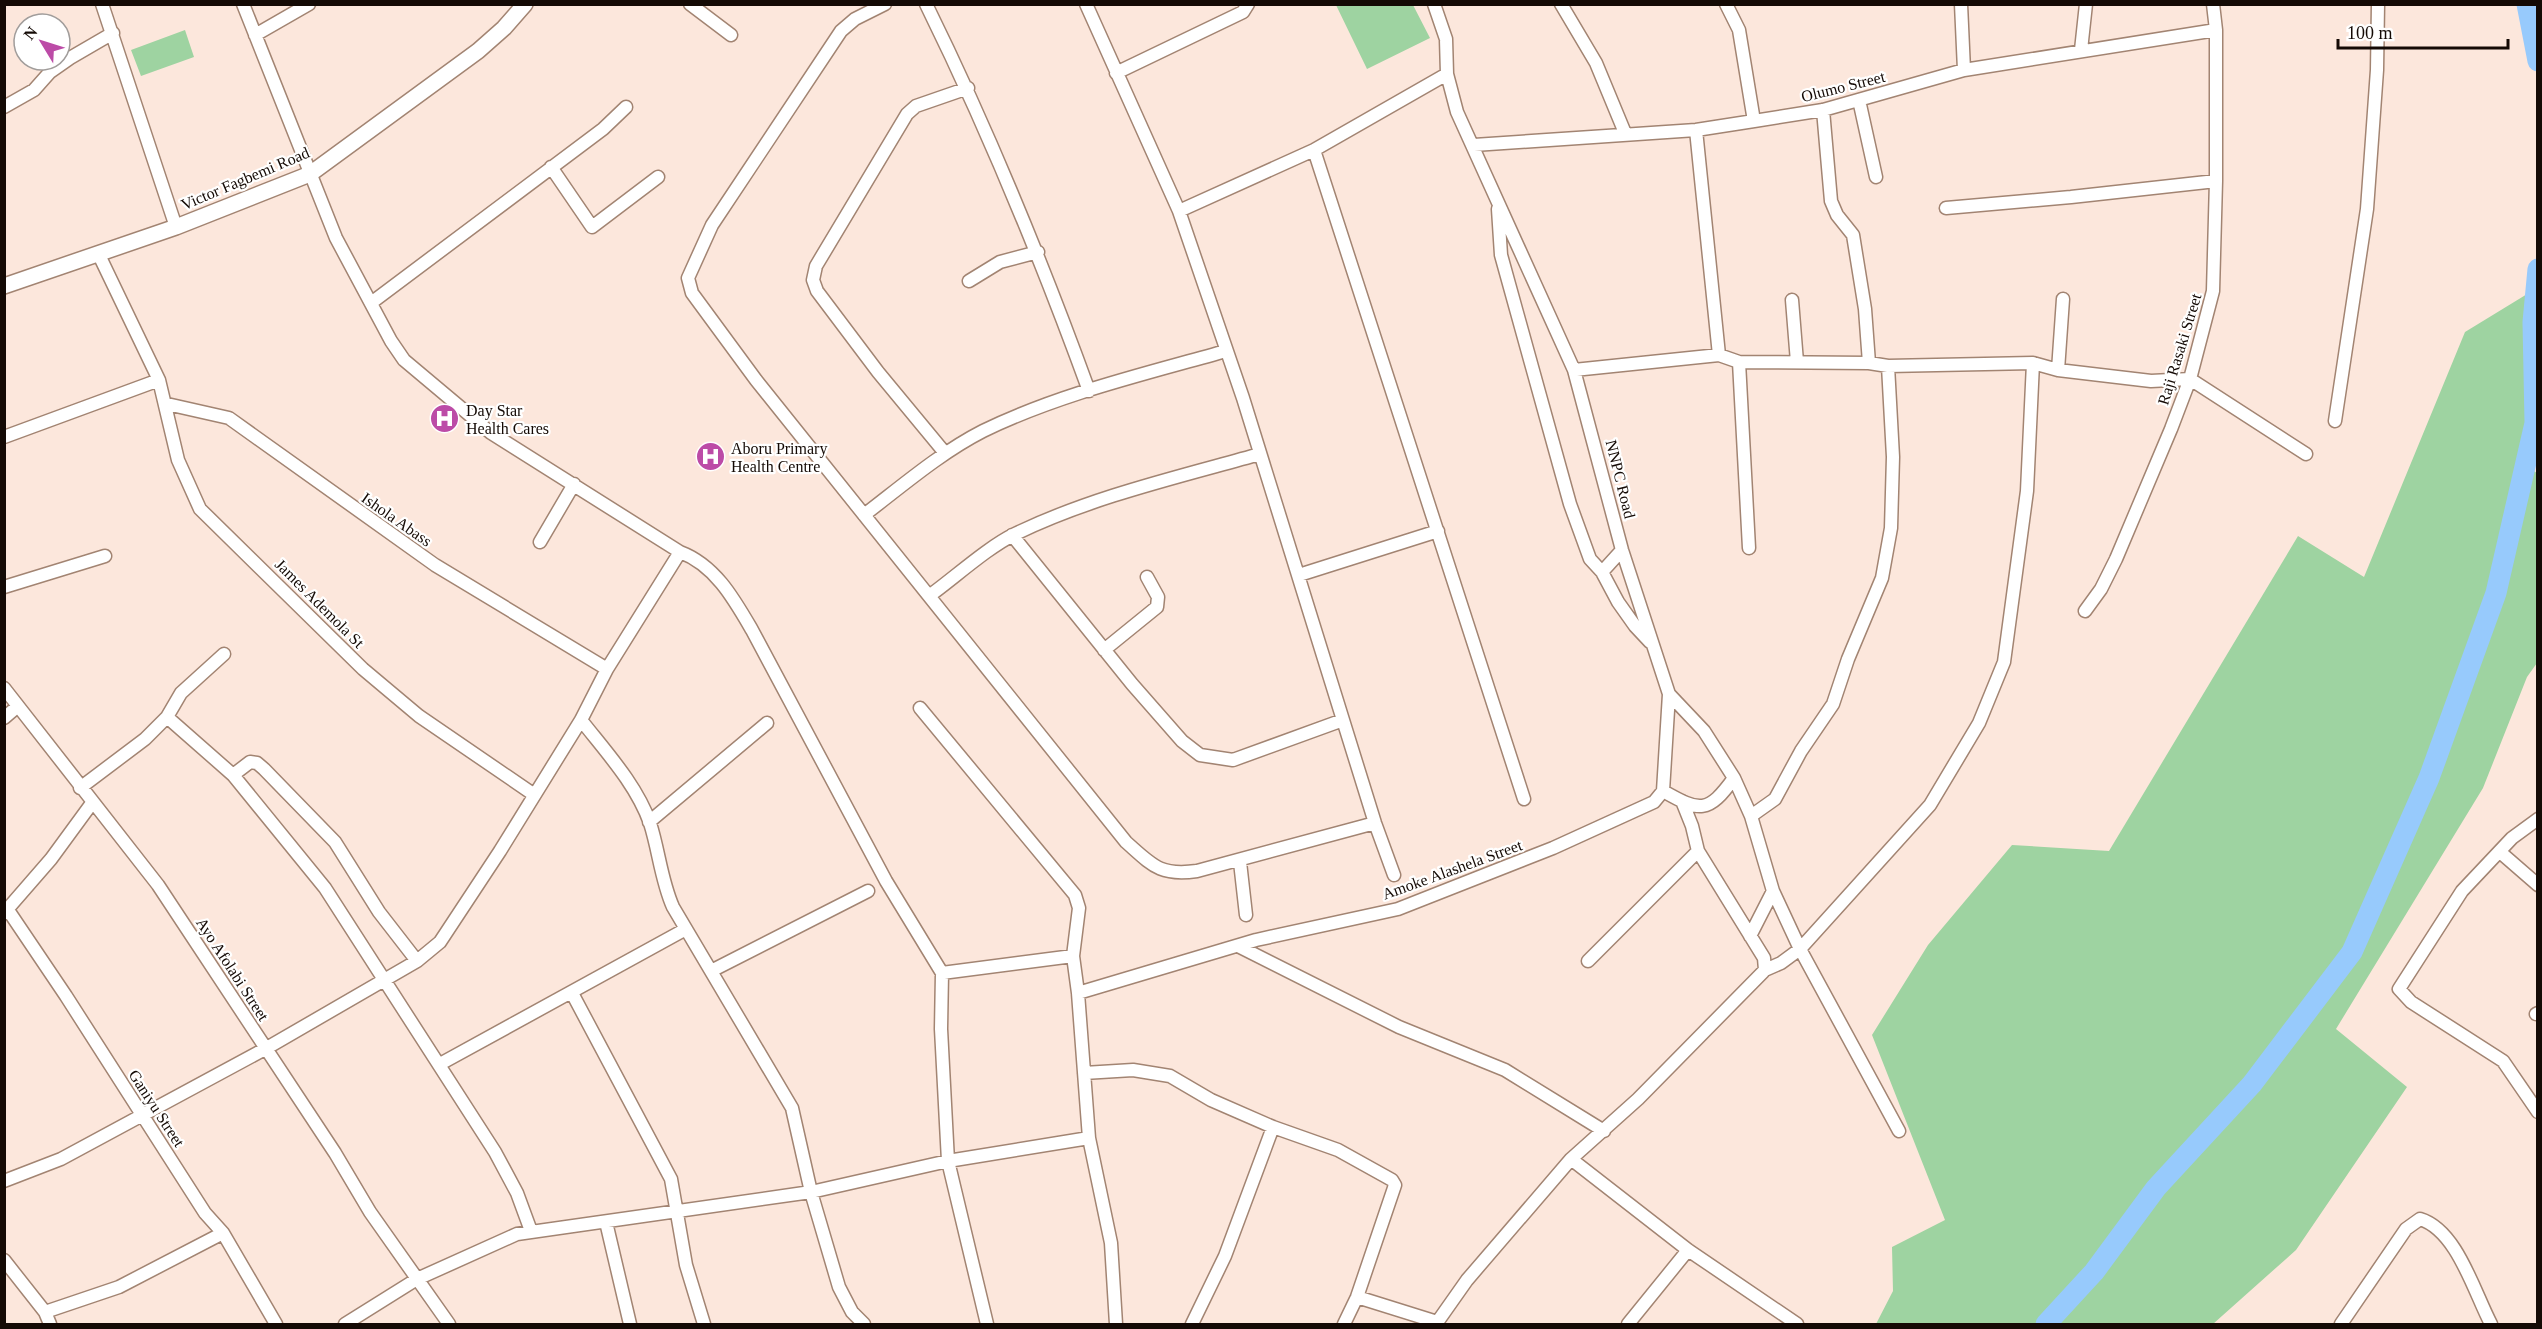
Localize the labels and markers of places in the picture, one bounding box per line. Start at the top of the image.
place label: Day Star Health Cares [466,402,549,437]
hospital icon: Day Star Health Cares [429,403,461,435]
place label: Aboru Primary Health Centre [731,440,827,475]
hospital icon: Aboru Primary Health Centre [694,441,726,473]

